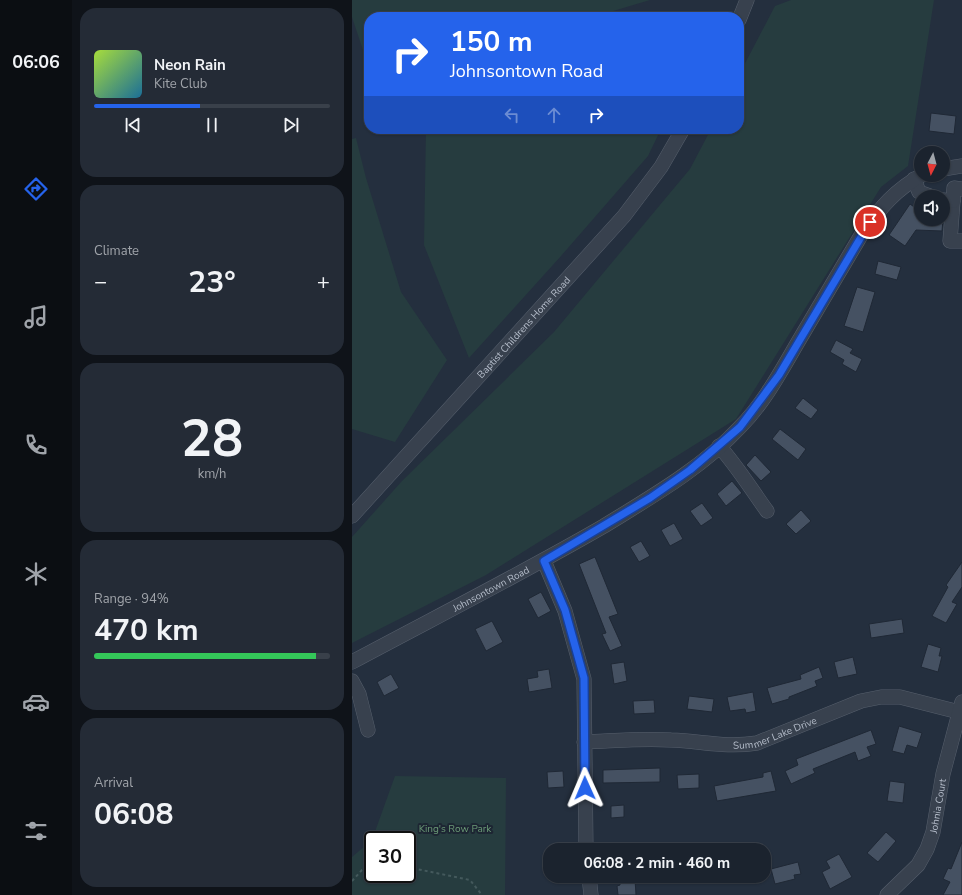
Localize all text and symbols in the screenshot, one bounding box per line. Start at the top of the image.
text: 150 m [450,23,533,61]
icon: right [384,28,436,80]
text: 06:06 [12,50,60,74]
text: Neon Rain [154,55,226,75]
text: Johnsontown Road [450,59,603,83]
text: Kite Club [154,75,207,93]
icon: left [501,104,523,126]
icon: ahead [543,104,565,126]
icon: right [585,104,607,126]
icon: previous [122,114,144,136]
icon: pause [201,114,223,136]
icon: next [280,114,302,136]
north arrow [914,146,950,182]
map controls [914,146,950,226]
icon: directions [22,175,50,203]
button: sound [914,190,950,226]
pin [853,205,887,239]
icon: arrive [859,211,881,233]
text: Climate [94,242,139,260]
text: 23° [188,262,236,303]
text: − [94,267,107,297]
text: + [317,267,330,297]
street label: Baptist Childrens Home Road [474,274,574,382]
icon: music [22,303,50,331]
text: 28 [181,403,243,474]
icon: phone [22,431,50,459]
text: km/h [198,465,226,483]
icon: climate [22,560,50,588]
street label: Johnsontown Road [449,563,532,616]
text: Range · 94% [94,590,169,608]
text: 470 km [94,610,199,651]
icon: car [22,688,50,716]
street label: Summer Lake Drive [733,714,819,753]
position arrow [564,767,606,809]
text: Arrival [94,774,133,792]
street label: Johnia Court [927,777,950,836]
text: 06:08 [94,794,173,835]
icon: filters [22,817,50,845]
park label: King's Row Park [419,822,492,836]
speed limit sign: 30 [364,831,416,883]
text: 06:08 · 2 min · 460 m [584,853,730,873]

